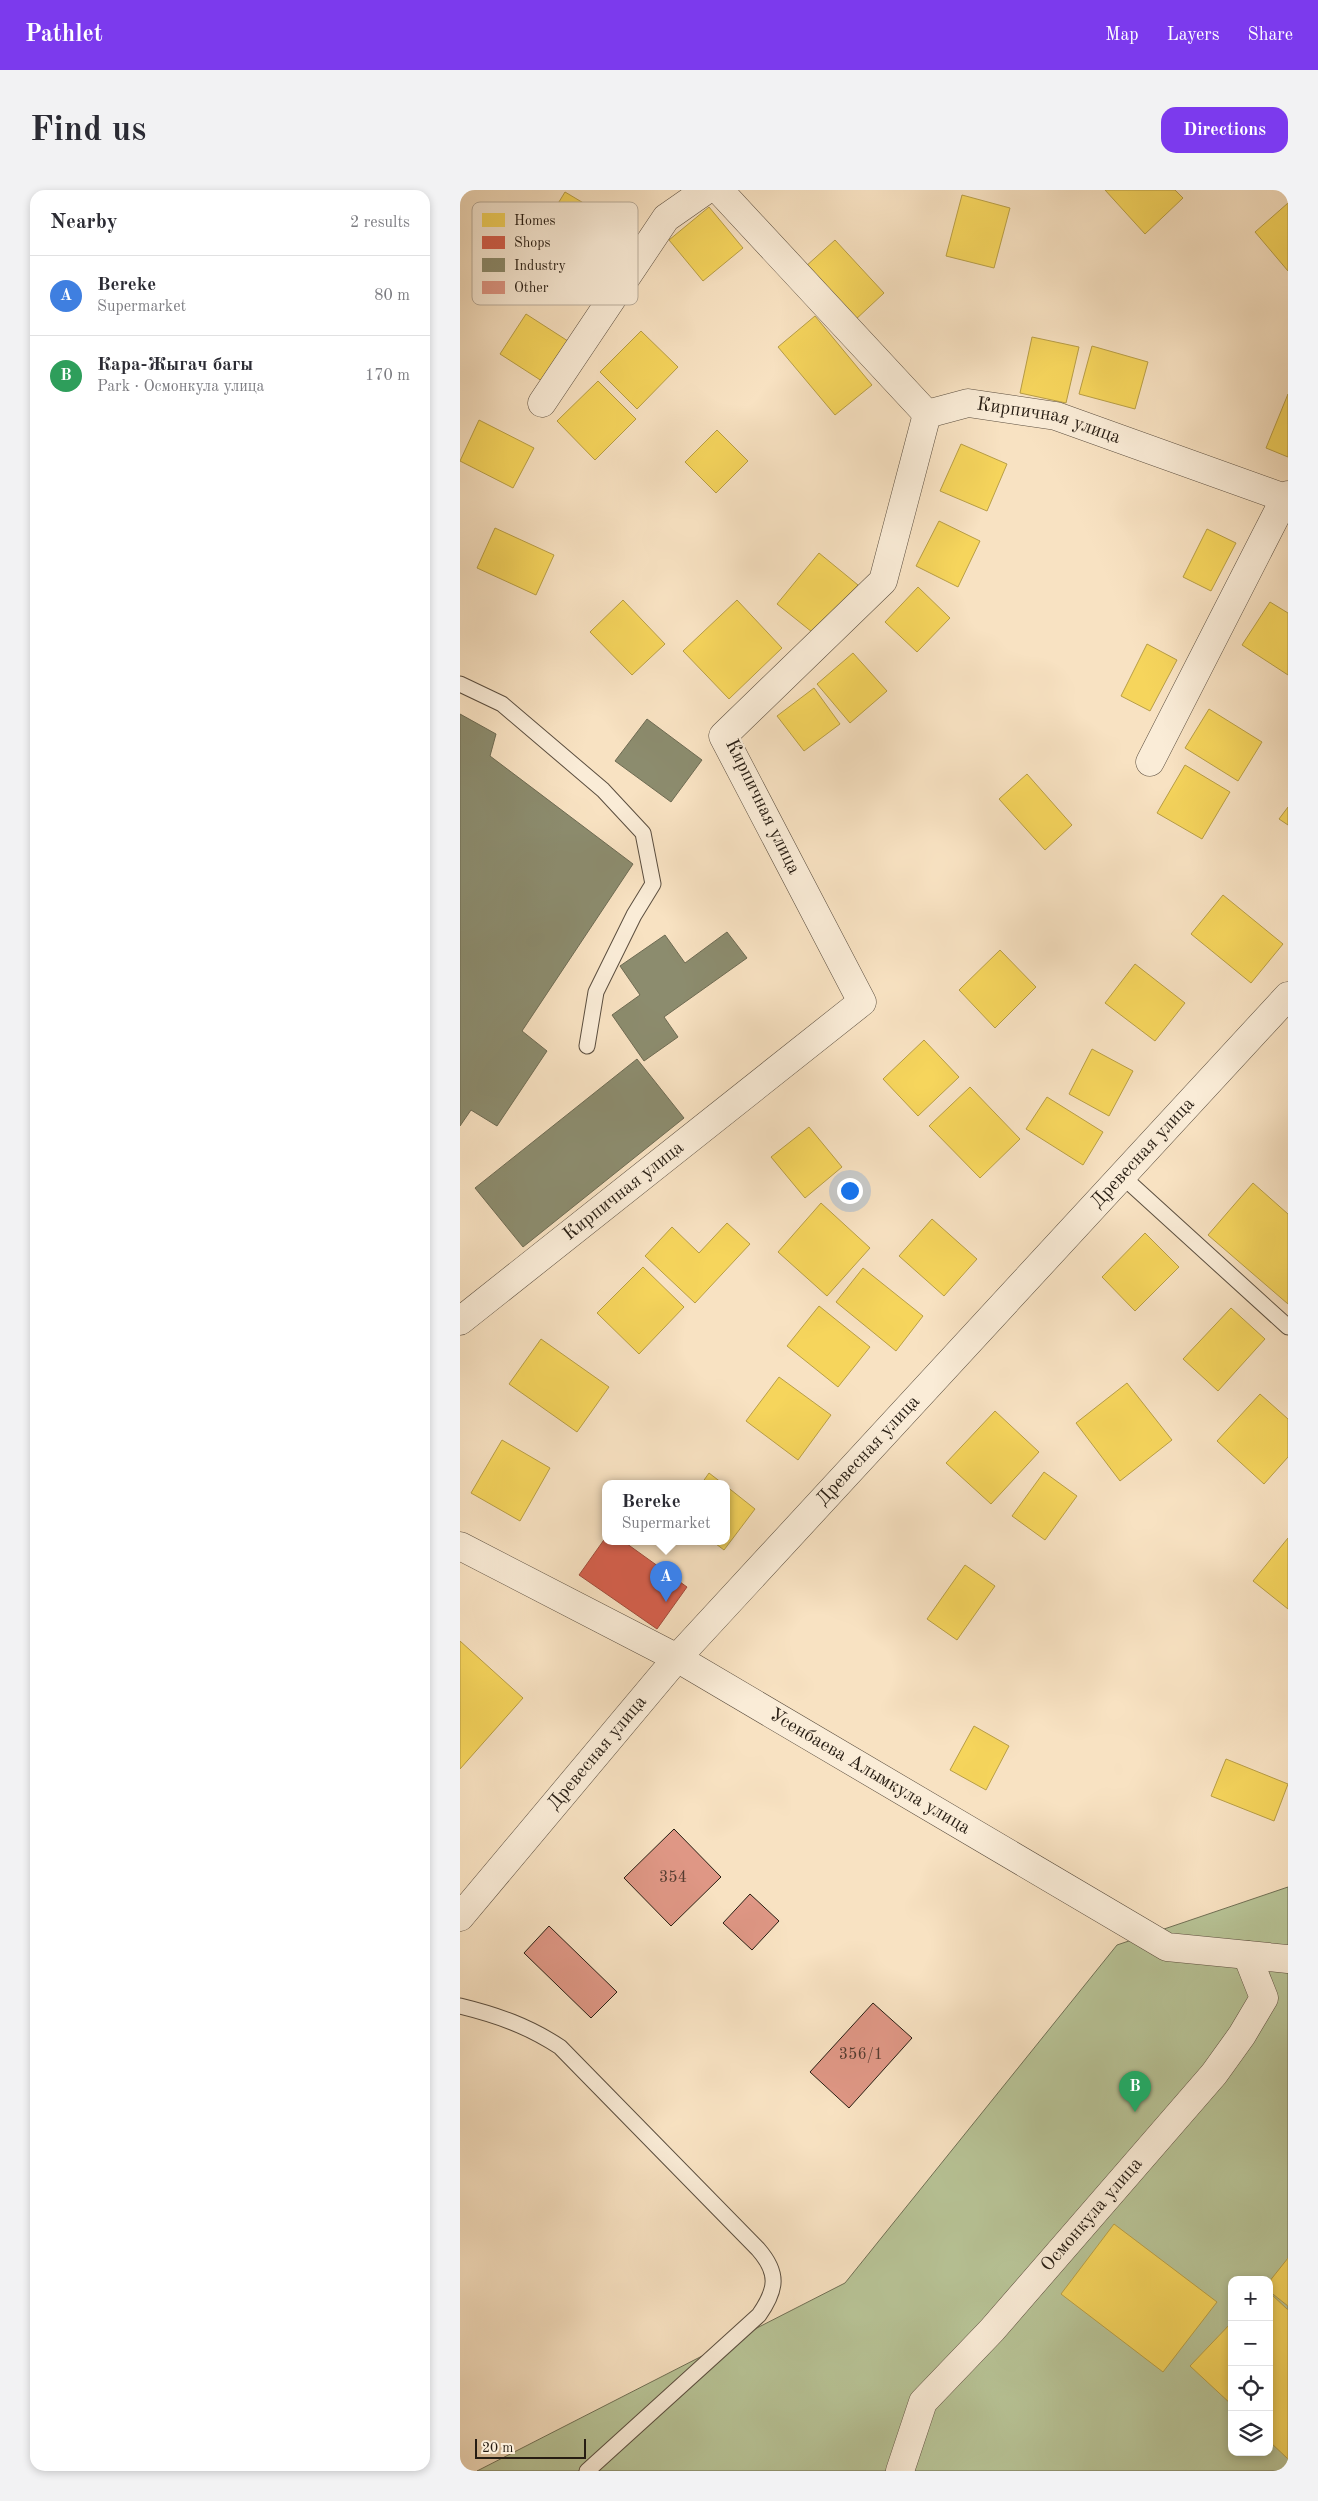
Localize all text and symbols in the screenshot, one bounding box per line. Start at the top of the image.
text: Pathlet [25,23,103,47]
text: Map [1105,26,1139,44]
text: Layers [1167,26,1219,44]
text: Share [1247,26,1293,44]
button: Directions [1161,107,1288,153]
text: Find us [30,113,146,148]
legend [472,202,638,305]
text: Nearby [50,212,118,233]
text: Homes [514,214,556,228]
text: 2 results [350,215,410,231]
text: Shops [514,236,551,250]
text: Industry [514,259,567,273]
text: Bereke [97,276,156,295]
text: Other [514,281,549,295]
text: A [60,288,72,304]
text: 80 m [374,288,410,304]
text: Supermarket [97,299,186,315]
text: Кара-Жыгач багы [97,356,253,375]
text: B [60,368,72,384]
text: 170 m [365,368,410,384]
text: Park · Осмонкула улица [97,379,265,395]
street label: Кирпичная улица [975,395,1124,448]
street label: Кирпичная улица [721,736,803,878]
street label: Древесная улица [1088,1094,1199,1212]
street label: Кирпичная улица [560,1137,688,1244]
your location [837,1178,863,1204]
street label: Древесная улица [813,1391,924,1509]
popup [602,1480,730,1545]
text: Bereke [621,1493,681,1512]
text: Supermarket [621,1516,711,1532]
pin: A [650,1561,682,1602]
street label: Древесная улица [544,1692,651,1814]
street label: Усенбаева Алымкула улица [766,1705,974,1838]
house number: 354 [659,1870,687,1886]
house number: 356/1 [839,2047,883,2063]
pin: B [1119,2071,1151,2112]
street label: Осмонкула улица [1038,2154,1147,2275]
map controls [1228,2276,1273,2456]
button: + [1228,2276,1273,2321]
button: − [1228,2321,1273,2366]
button: locate [1228,2366,1273,2411]
button: layers [1228,2411,1273,2456]
scale bar [475,2436,586,2459]
text: 20 m [482,2441,513,2455]

